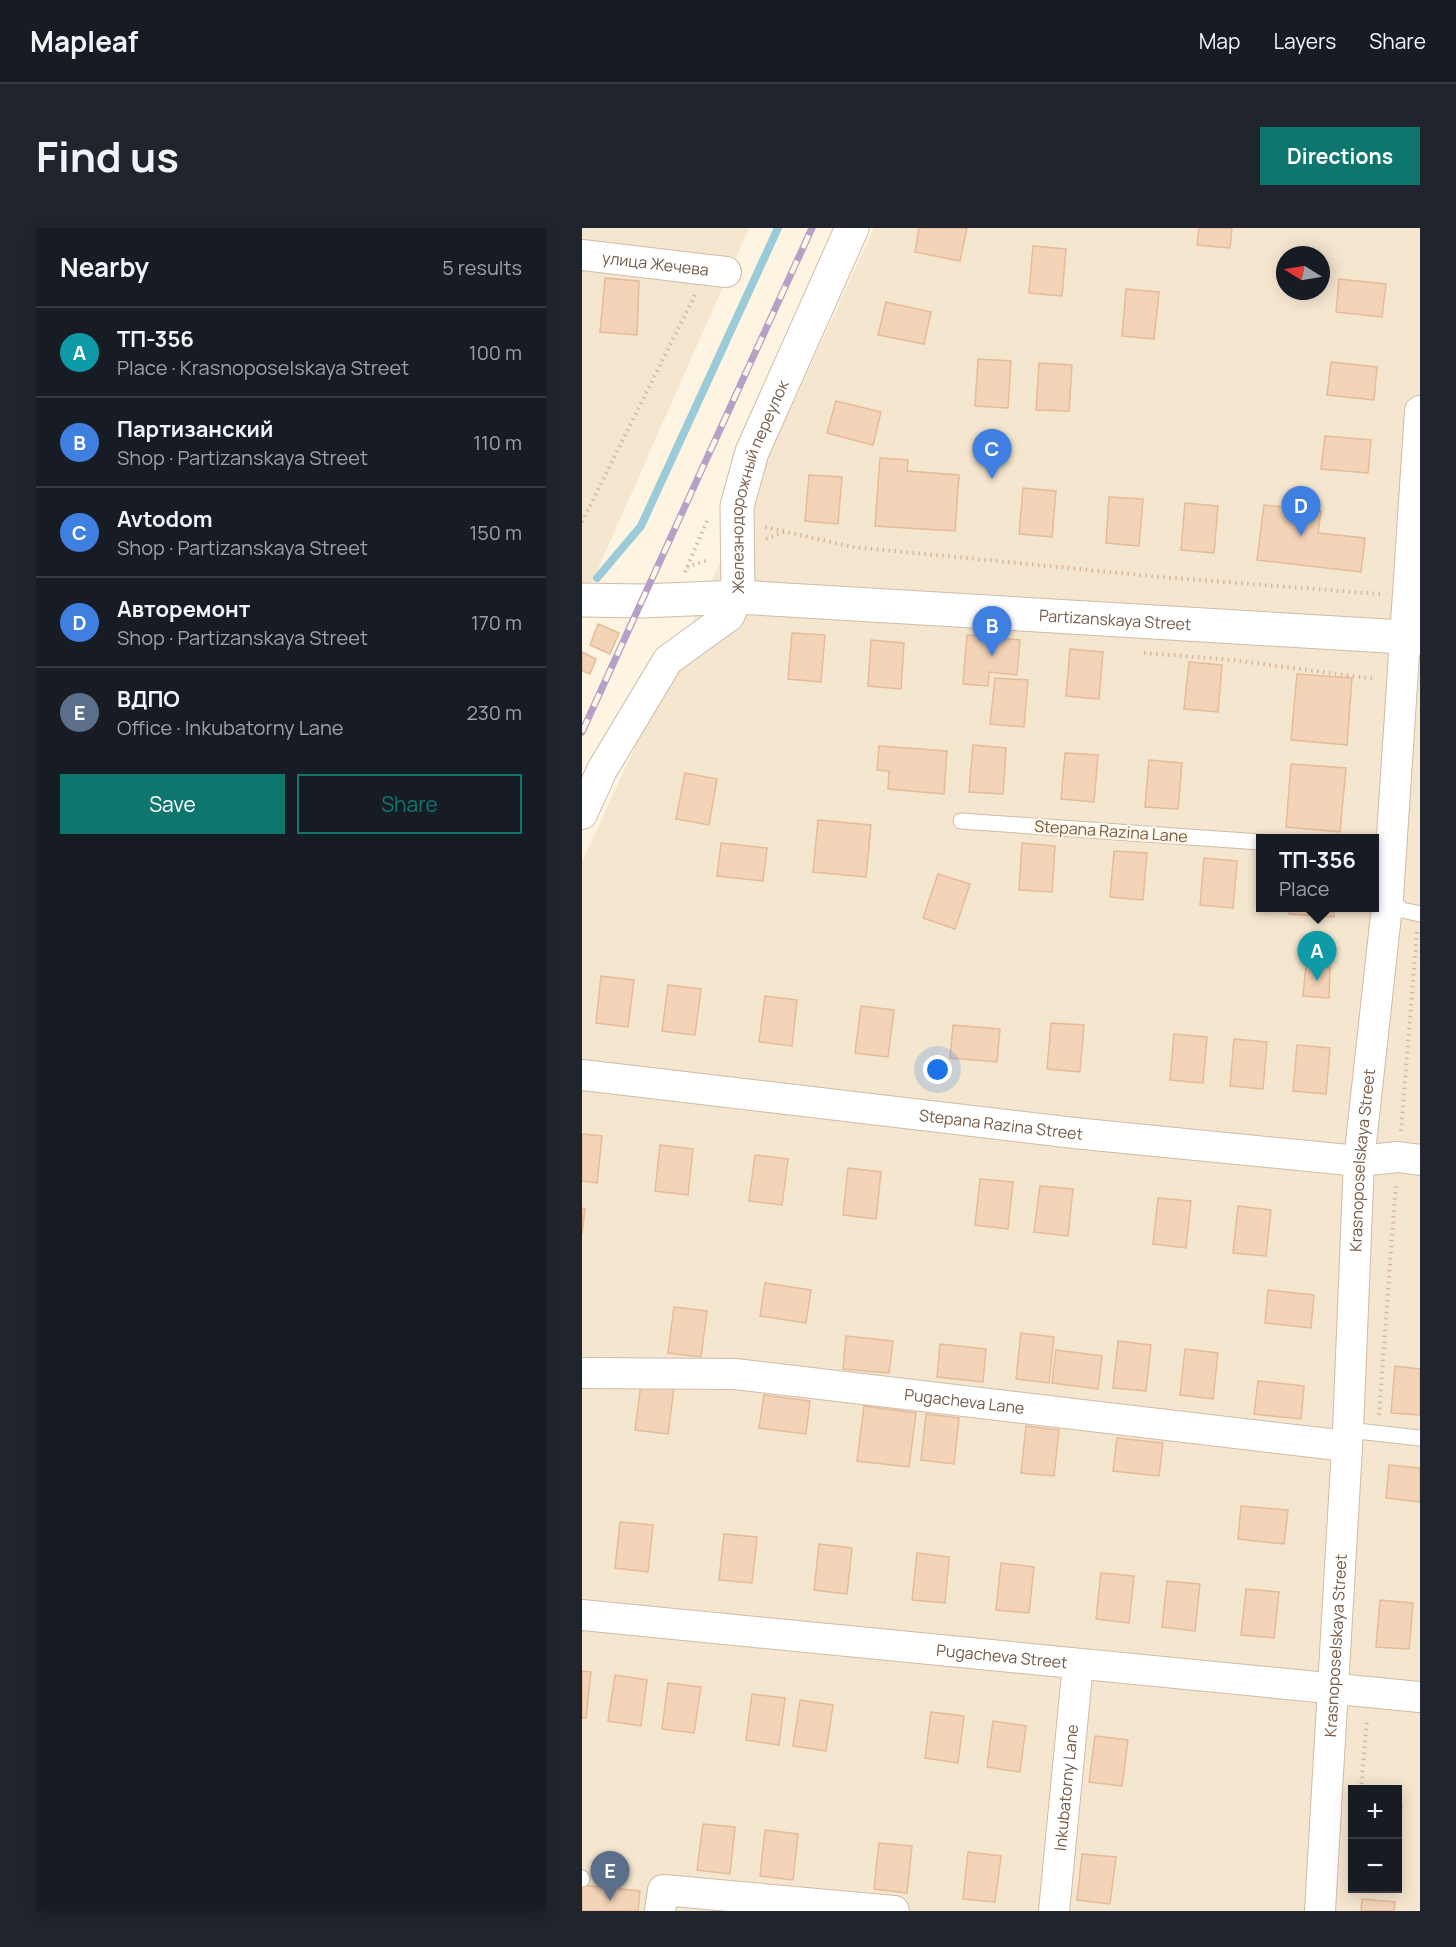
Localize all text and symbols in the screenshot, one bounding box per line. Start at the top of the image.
text: Mapleaf [30,22,138,60]
text: Map [1199,27,1240,55]
text: Layers [1273,27,1336,55]
text: Share [1369,27,1426,55]
text: Find us [36,127,179,185]
button: Directions [1260,127,1420,185]
street label: улица Жечева [601,246,710,281]
north arrow [1276,246,1330,300]
text: Nearby [60,249,149,285]
text: 5 results [442,254,522,281]
text: ТП-356 [117,324,194,354]
text: A [73,339,86,366]
text: 100 m [469,339,522,366]
text: Place · Krasnoposelskaya Street [117,354,409,381]
street label: Железнодорожный переулок [726,375,794,594]
text: Партизанский [117,414,273,444]
text: B [73,429,86,456]
text: 110 m [473,429,522,456]
pin: C [972,430,1012,479]
text: Shop · Partizanskaya Street [117,444,368,471]
pin: D [1282,486,1320,536]
text: Avtodom [117,504,213,534]
text: C [72,519,87,546]
text: 150 m [469,519,522,546]
text: Shop · Partizanskaya Street [117,534,368,561]
text: Авторемонт [117,594,251,624]
street label: Partizanskaya Street [1038,604,1192,635]
pin: B [972,606,1012,656]
text: D [72,609,87,636]
text: 170 m [471,609,522,636]
text: Shop · Partizanskaya Street [117,624,368,651]
text: ВДПО [117,684,180,714]
text: E [74,699,85,726]
text: 230 m [466,699,522,726]
text: Office · Inkubatorny Lane [117,714,343,741]
button: Save [60,774,285,834]
button: Share [297,774,522,834]
street label: Stepana Razina Lane [1034,815,1188,847]
popup [1256,834,1379,912]
text: ТП-356 [1279,845,1356,875]
text: Place [1279,875,1329,902]
pin: A [1298,932,1336,981]
your location [923,1055,952,1084]
street label: Krasnoposelskaya Street [1344,1068,1380,1252]
street label: Stepana Razina Street [918,1104,1084,1145]
street label: Pugacheva Lane [903,1383,1026,1419]
street label: Krasnoposelskaya Street [1319,1553,1352,1738]
street label: Pugacheva Street [935,1639,1069,1673]
street label: Inkubatorny Lane [1049,1723,1083,1852]
map controls [1348,1785,1402,1893]
button: + [1348,1785,1402,1839]
button: − [1348,1839,1402,1893]
pin: E [591,1852,630,1901]

